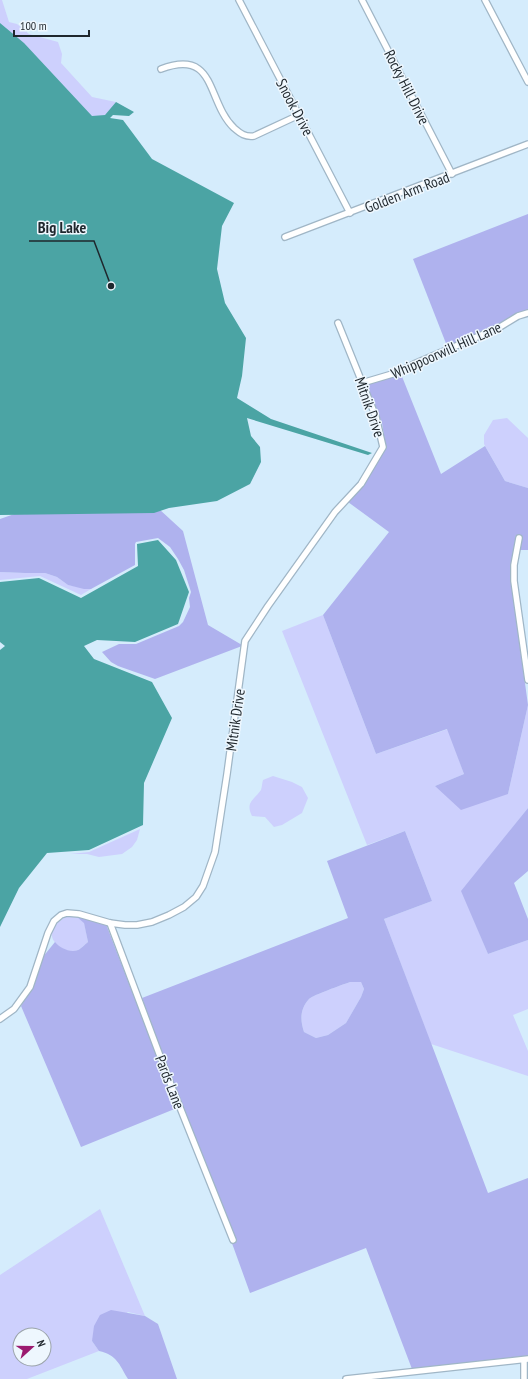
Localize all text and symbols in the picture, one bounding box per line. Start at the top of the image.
scale bar [14,12,89,38]
text: 100 m [20,18,47,33]
street label: Rocky Hill Drive [380,46,434,128]
street label: Snook Drive [272,75,318,139]
street label: Golden Arm Road [362,167,452,217]
callout: Big Lake [29,213,94,241]
text: Big Lake [38,217,86,237]
street label: Whippoorwill Hill Lane [388,317,504,383]
street label: Mitnik Drive [351,374,389,440]
street label: Mitnik Drive [221,688,249,752]
street label: Pards Lane [151,1052,189,1112]
north arrow [12,1327,52,1367]
text: N [34,1338,49,1349]

